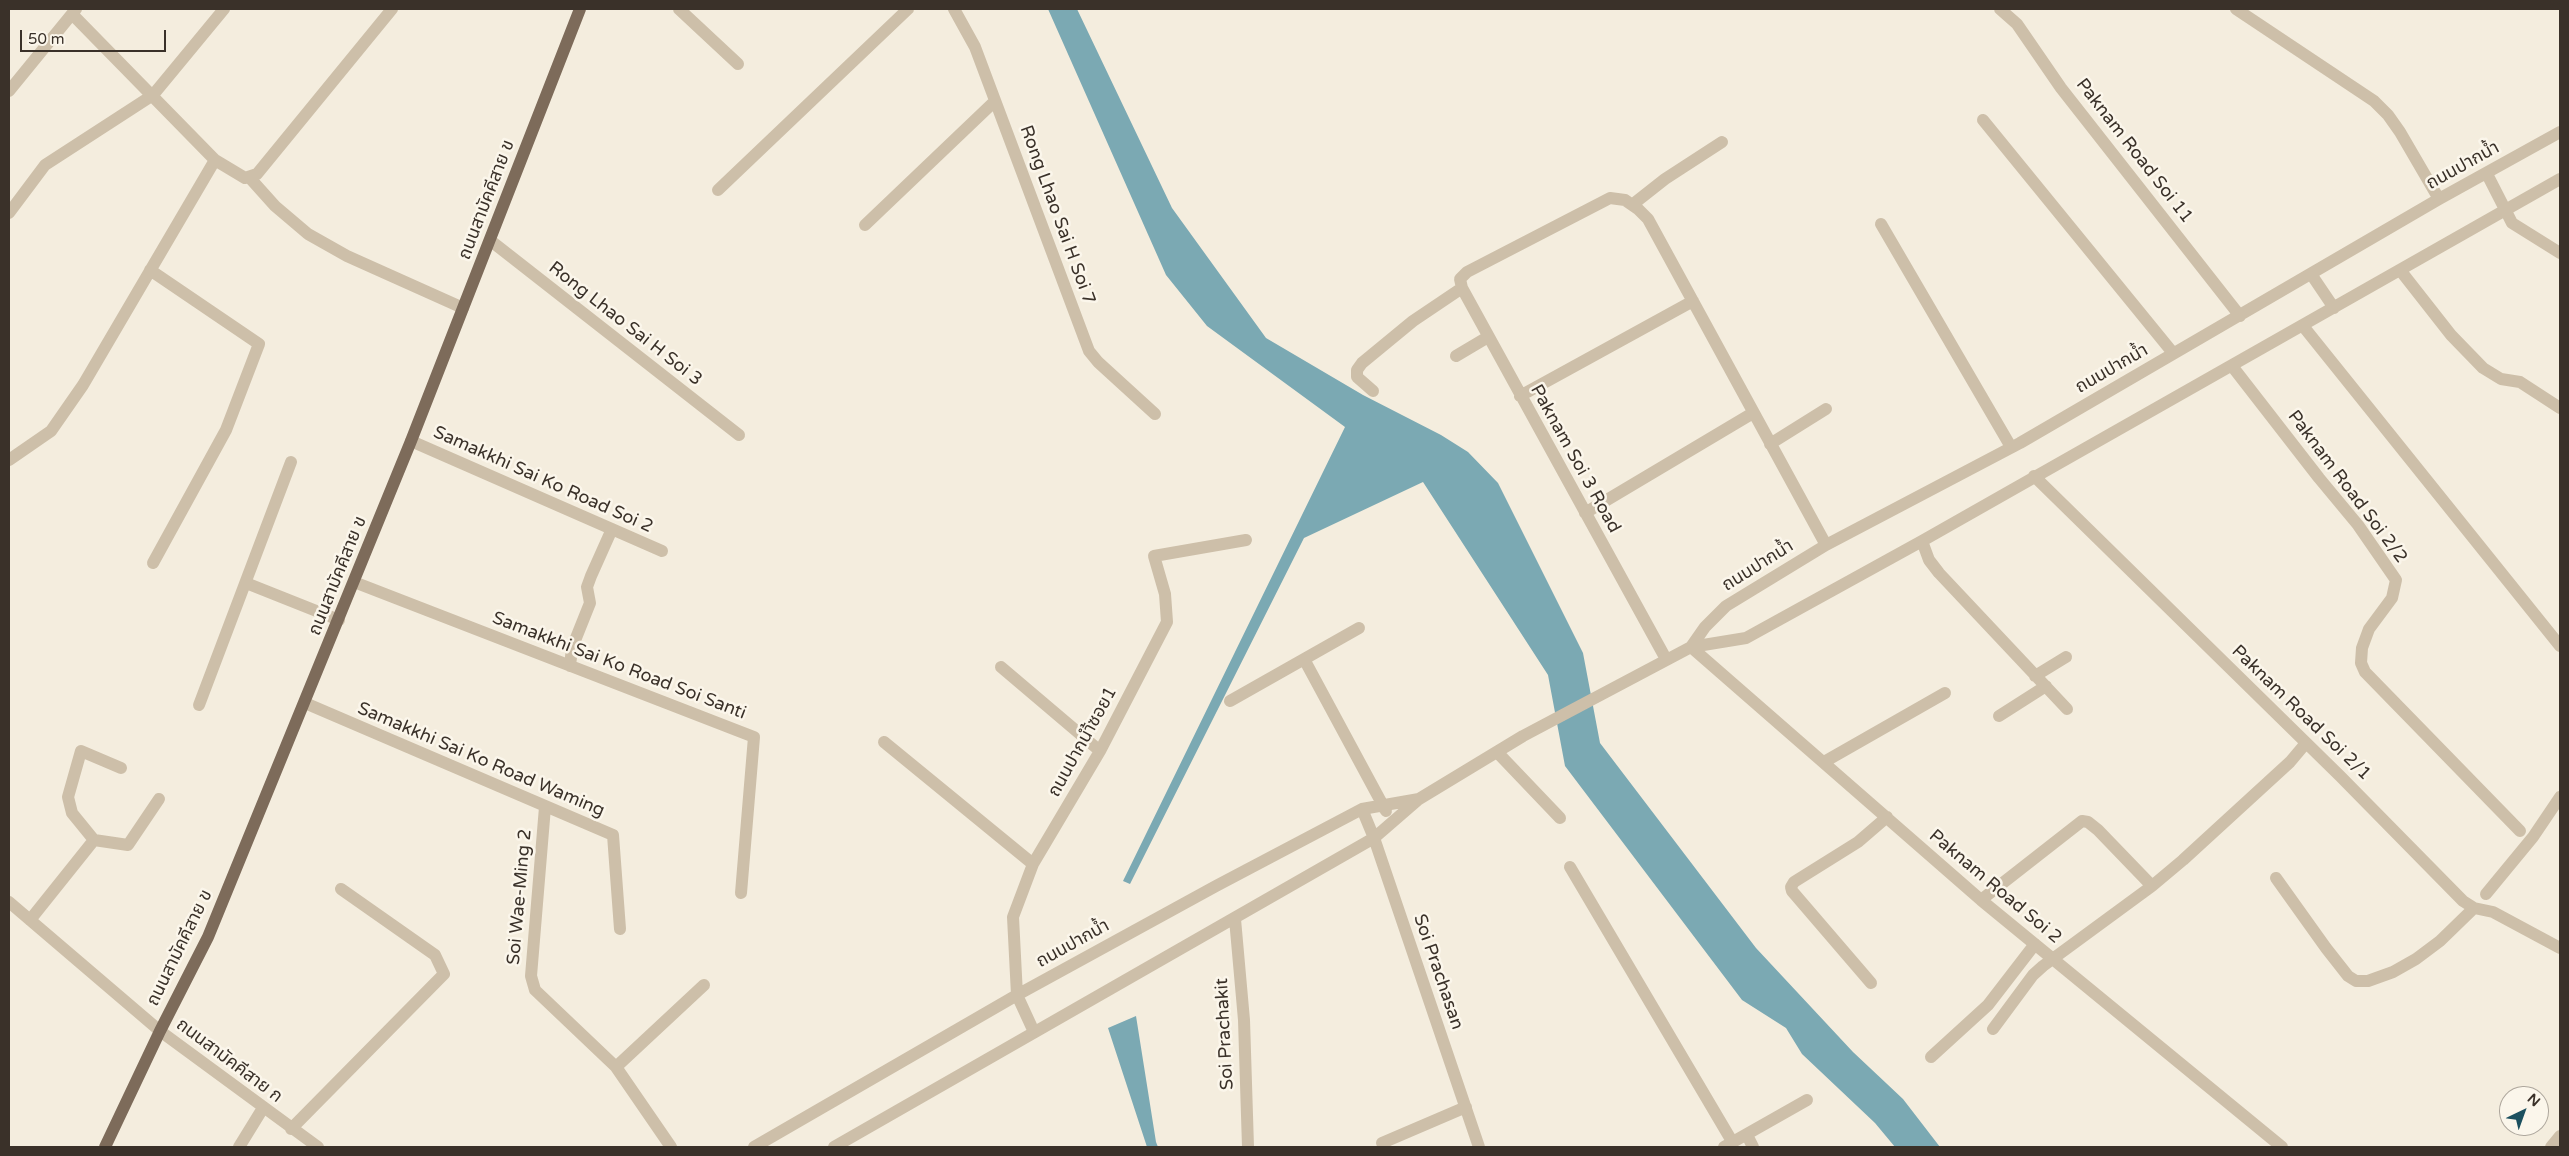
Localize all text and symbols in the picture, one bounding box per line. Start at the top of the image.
scale bar [22,20,169,52]
text: 50 m [28,30,65,48]
street label: Paknam Road Soi 11 [2071,74,2197,228]
street label: Rong Lhao Sai H Soi 7 [1015,123,1099,307]
street label: ถนนสามัคคีสาย ข [454,137,520,263]
street label: ถนนปากน้ำ [2423,137,2503,195]
street label: Rong Lhao Sai H Soi 3 [544,257,706,391]
street label: ถนนปากน้ำ [2072,340,2152,398]
street label: Paknam Soi 3 Road [1525,381,1625,537]
street label: Paknam Road Soi 2/2 [2283,406,2411,568]
street label: Samakkhi Sai Ko Road Soi 2 [430,422,656,538]
street label: ถนนสามัคคีสาย ข [304,513,372,639]
street label: ถนนปากน้ำ [1718,536,1798,596]
street label: Samakkhi Sai Ko Road Soi Santi [489,608,749,724]
street label: Paknam Road Soi 2/1 [2227,641,2375,785]
street label: ถนนปากนำ้ซอย1 [1044,683,1122,801]
street label: Samakkhi Sai Ko Road Waming [354,698,608,822]
street label: Paknam Road Soi 2 [1924,825,2066,949]
street label: Soi Wae-Ming 2 [503,828,537,966]
street label: ถนนสามัคคีสาย ข [143,886,217,1010]
street label: Soi Prachasan [1408,911,1468,1033]
street label: ถนนปากน้ำ [1033,915,1113,973]
street label: Soi Prachakit [1211,978,1239,1090]
street label: ถนนสามัคคีสาย ก [172,1014,286,1108]
north arrow [2499,1086,2549,1136]
text: N [2524,1090,2544,1110]

